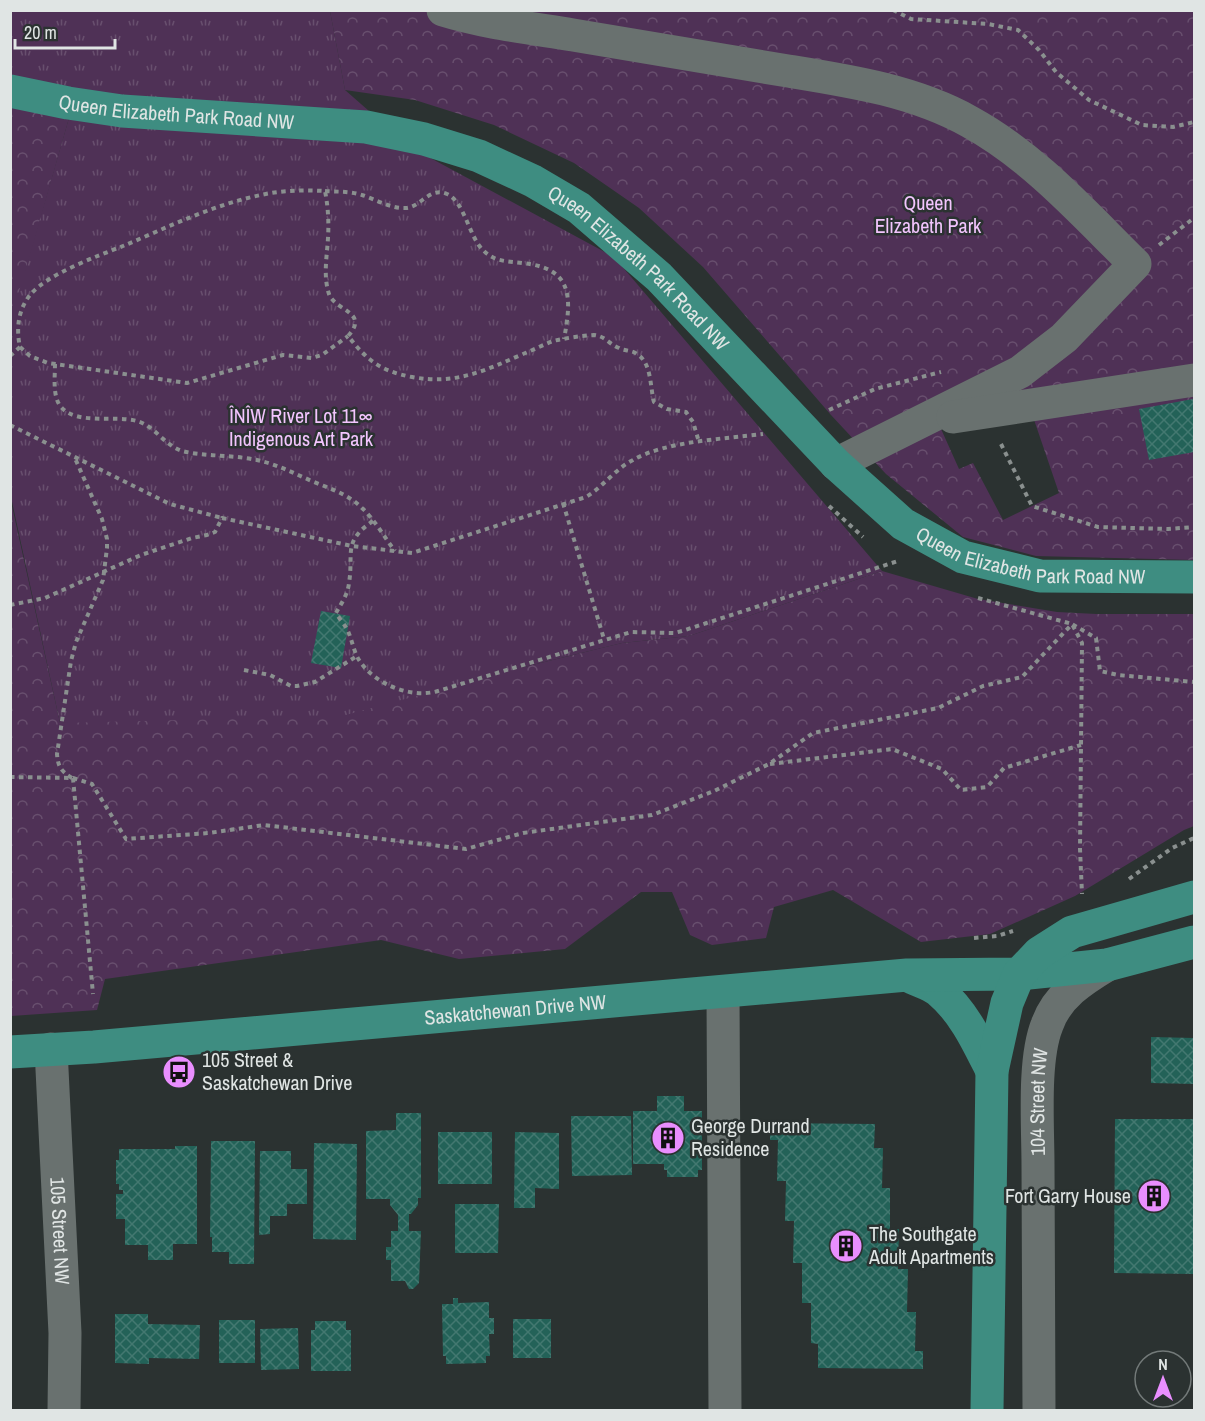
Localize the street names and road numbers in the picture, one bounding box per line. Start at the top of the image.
street label: Queen Elizabeth Park Road NW [56,87,295,135]
street label: Queen Elizabeth Park Road NW [543,179,736,356]
street label: Queen Elizabeth Park Road NW [911,520,1146,590]
street label: Saskatchewan Drive NW [423,988,608,1031]
street label: 104 Street NW [1023,1046,1054,1156]
street label: 105 Street NW [44,1176,77,1286]

